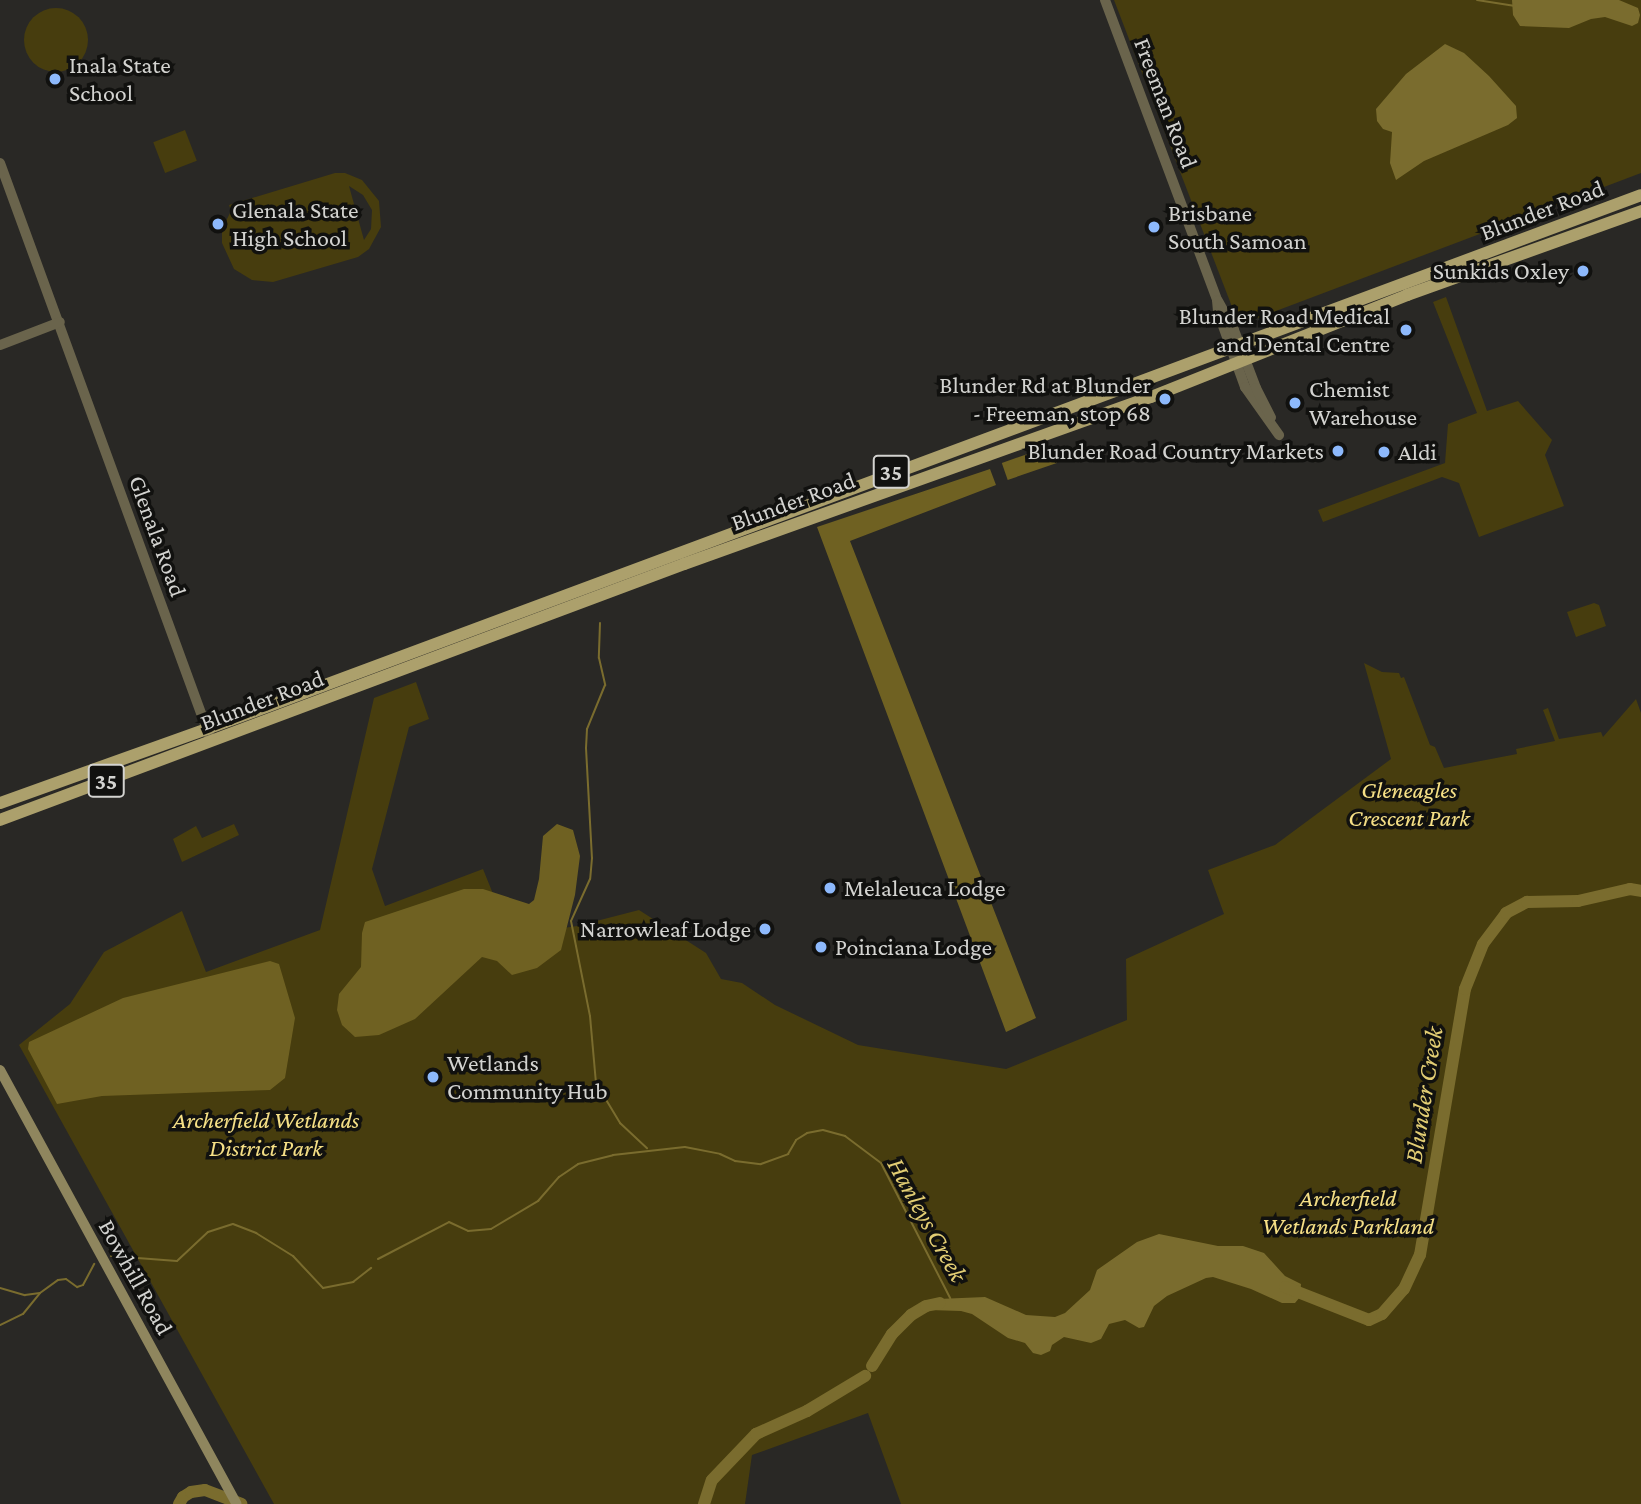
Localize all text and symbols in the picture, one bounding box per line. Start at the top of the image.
street label: Freeman Road [1128,34,1204,172]
place label: Inala State School [69,51,171,107]
marker: Inala State School [47,71,63,87]
street label: Blunder Road [1476,173,1608,247]
place label: Glenala State High School [232,196,358,252]
place label: Brisbane South Samoan [1168,199,1307,255]
marker: Glenala State High School [210,216,226,232]
marker: Brisbane South Samoan [1146,219,1162,235]
place label: Sunkids Oxley [1433,257,1569,285]
marker: Sunkids Oxley [1575,263,1591,279]
place label: Blunder Road Medical and Dental Centre [1179,302,1390,358]
marker: Blunder Road Medical and Dental Centre [1396,320,1416,340]
place label: Blunder Rd at Blunder - Freeman, stop 68 [939,371,1151,427]
place label: Chemist Warehouse [1309,375,1417,431]
marker: Blunder Rd at Blunder - Freeman, stop 68 [1157,391,1173,407]
marker: Chemist Warehouse [1287,395,1303,411]
place label: Blunder Road Country Markets [1028,437,1324,465]
place label: Aldi [1398,438,1437,466]
marker: Blunder Road Country Markets [1330,443,1346,459]
marker: Aldi [1376,444,1392,460]
road number: 35 [872,452,910,492]
street label: Blunder Road [727,465,859,537]
street label: Glenala Road [123,472,193,600]
street label: Blunder Road [196,663,328,737]
road number: 35 [87,762,125,800]
park label: Gleneagles Crescent Park [1348,776,1470,832]
place label: Melaleuca Lodge [844,874,1006,902]
marker: Melaleuca Lodge [822,880,838,896]
place label: Narrowleaf Lodge [580,915,751,943]
marker: Narrowleaf Lodge [757,921,773,937]
place label: Poinciana Lodge [835,933,992,961]
marker: Poinciana Lodge [813,939,829,955]
water label: Blunder Creek [1398,1025,1450,1165]
place label: Wetlands Community Hub [447,1049,608,1105]
marker: Wetlands Community Hub [425,1069,441,1085]
park label: Archerfield Wetlands District Park [173,1106,359,1162]
water label: Hanleys Creek [880,1152,974,1288]
park label: Archerfield Wetlands Parkland [1262,1184,1434,1240]
street label: Bowhill Road [92,1214,180,1340]

